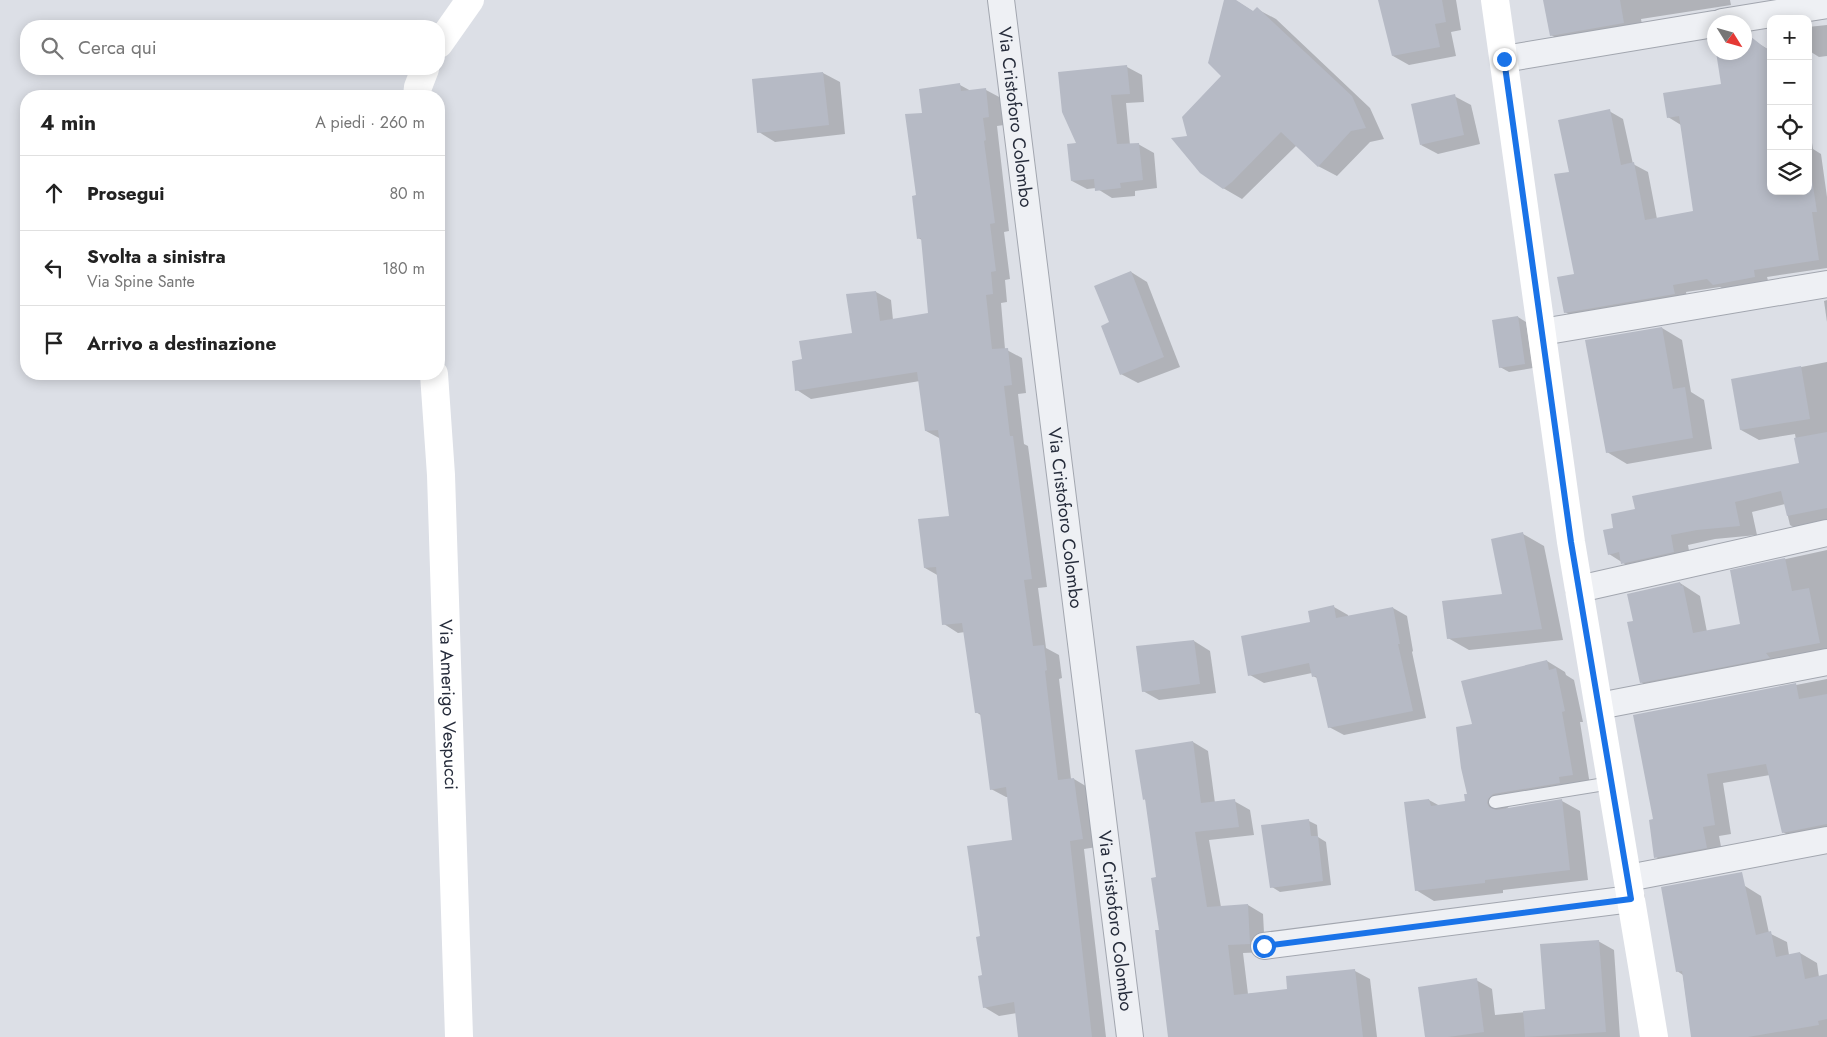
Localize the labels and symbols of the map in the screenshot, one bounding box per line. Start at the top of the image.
north arrow [1707,15,1752,60]
street label: Via Cristoforo Colombo [991,25,1040,209]
route end [1493,48,1516,71]
street label: Via Cristoforo Colombo [1041,426,1090,610]
street label: Via Amerigo Vespucci [433,619,464,790]
street label: Via Cristoforo Colombo [1091,829,1140,1013]
route start [1253,935,1276,958]

